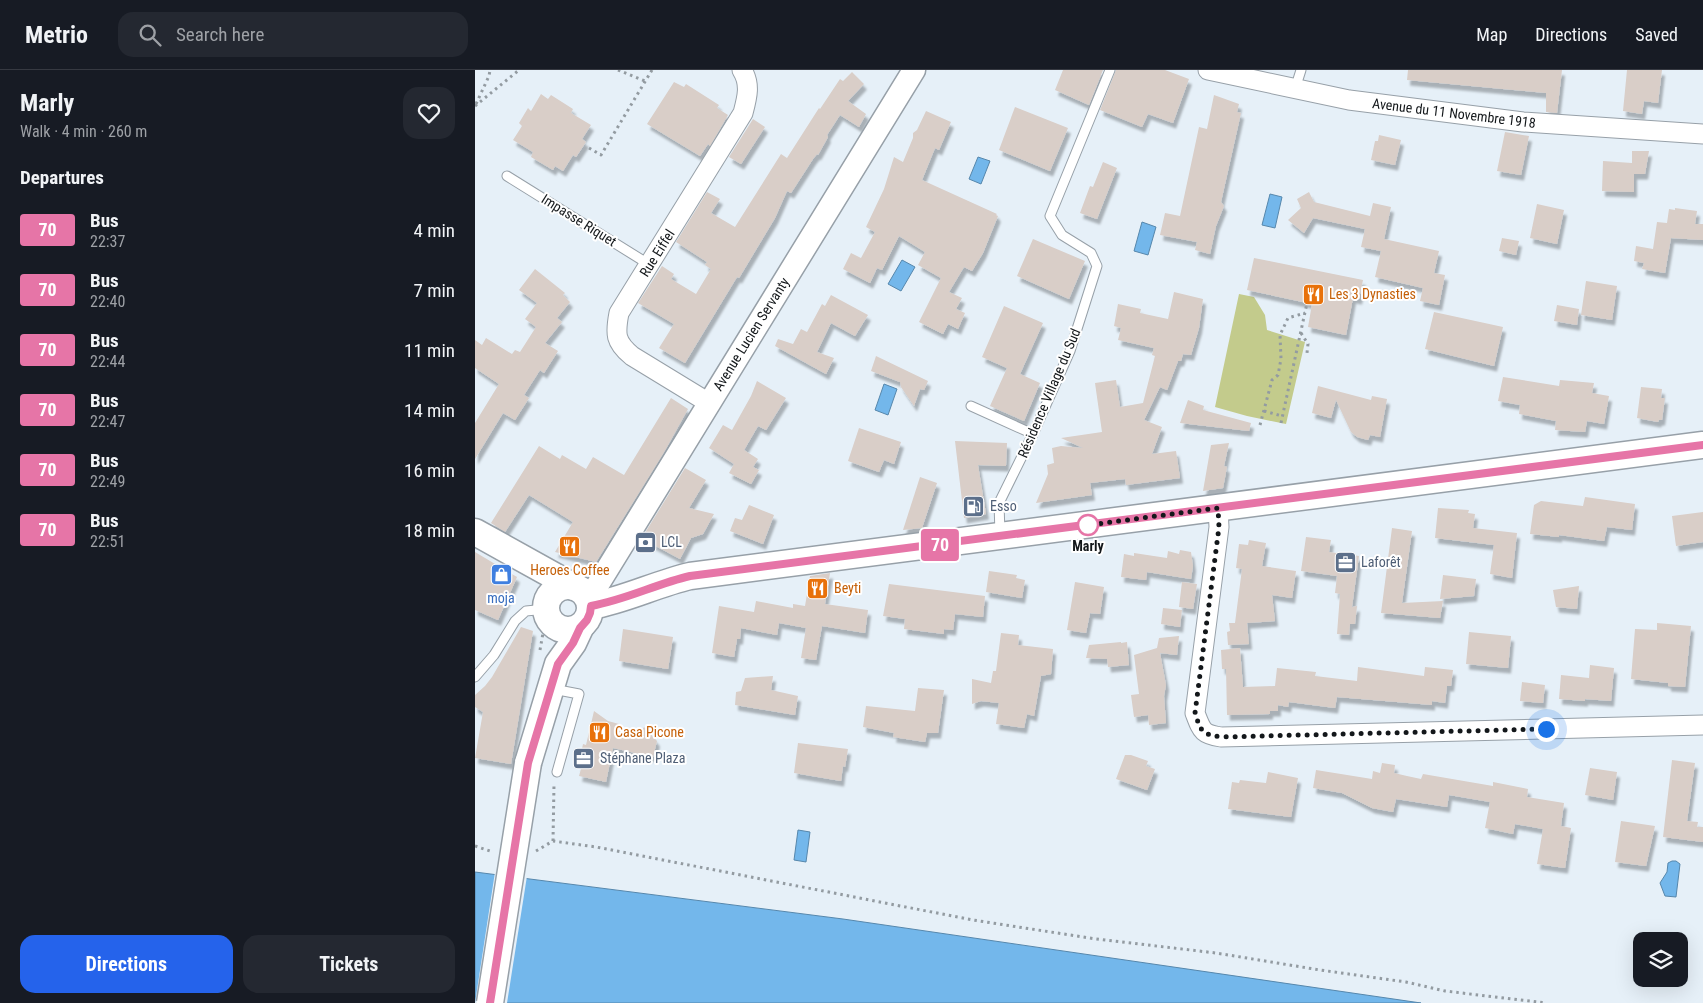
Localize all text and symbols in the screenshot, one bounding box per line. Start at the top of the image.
search box [118,12,468,57]
text: Metrio [25,21,88,49]
icon: search [136,21,164,49]
text: Search here [176,23,264,46]
text: Map [1476,24,1507,45]
text: Directions [1535,24,1607,45]
text: Saved [1635,24,1678,45]
button: heart [403,87,455,139]
text: Marly [20,89,74,117]
street label: Avenue du 11 Novembre 1918 [1371,95,1537,131]
text: Walk · 4 min · 260 m [20,122,147,141]
text: Departures [20,166,104,189]
street label: Impasse Riquet [539,191,619,249]
text: Bus [90,209,119,232]
text: 70 [38,219,57,240]
text: 4 min [413,219,455,242]
street label: Rue Eiffel [636,226,678,280]
text: 22:37 [90,232,125,251]
text: Bus [90,269,119,292]
street label: Avenue Lucien Servanty [710,274,792,394]
text: 70 [38,279,57,300]
text: 7 min [413,279,455,302]
restaurant icon: Les 3 Dynasties [1301,282,1325,306]
place label: Les 3 Dynasties [1329,286,1416,302]
text: 22:40 [90,292,125,311]
street label: Résidence Village du Sud [1014,326,1084,460]
text: Bus [90,329,119,352]
text: 70 [38,339,57,360]
text: 11 min [404,339,455,362]
text: 22:44 [90,352,125,371]
text: Bus [90,389,119,412]
text: 70 [38,399,57,420]
text: 14 min [404,399,455,422]
text: 22:47 [90,412,125,431]
text: Bus [90,449,119,472]
text: 70 [38,459,57,480]
text: 16 min [404,459,455,482]
text: 22:49 [90,472,125,491]
fuel station icon: Esso [962,494,986,518]
place label: Esso [990,498,1017,514]
text: Bus [90,509,119,532]
marker: Marly [1077,514,1099,536]
text: 70 [38,519,57,540]
text: 18 min [404,519,455,542]
line badge: 70 [917,529,963,561]
bank icon: LCL [633,530,657,554]
text: 22:51 [90,532,125,551]
place label: LCL [661,534,682,550]
text: 70 [931,534,949,555]
restaurant icon: Heroes Coffee [558,535,582,559]
place label: Marly [1072,538,1105,554]
office icon: Laforêt [1333,550,1357,574]
place label: Laforêt [1361,554,1401,570]
place label: Heroes Coffee [530,562,610,578]
shop icon: moja [489,563,513,587]
restaurant icon: Beyti [806,576,830,600]
place label: Beyti [834,580,861,596]
place label: moja [487,590,515,606]
your location [1534,717,1559,742]
restaurant icon: Casa Picone [587,720,611,744]
place label: Casa Picone [615,724,684,740]
office icon: Stéphane Plaza [572,746,596,770]
place label: Stéphane Plaza [600,750,685,766]
map controls [1633,932,1688,987]
button: layers [1633,932,1688,987]
button: Directions [20,935,233,993]
button: Tickets [243,935,455,993]

